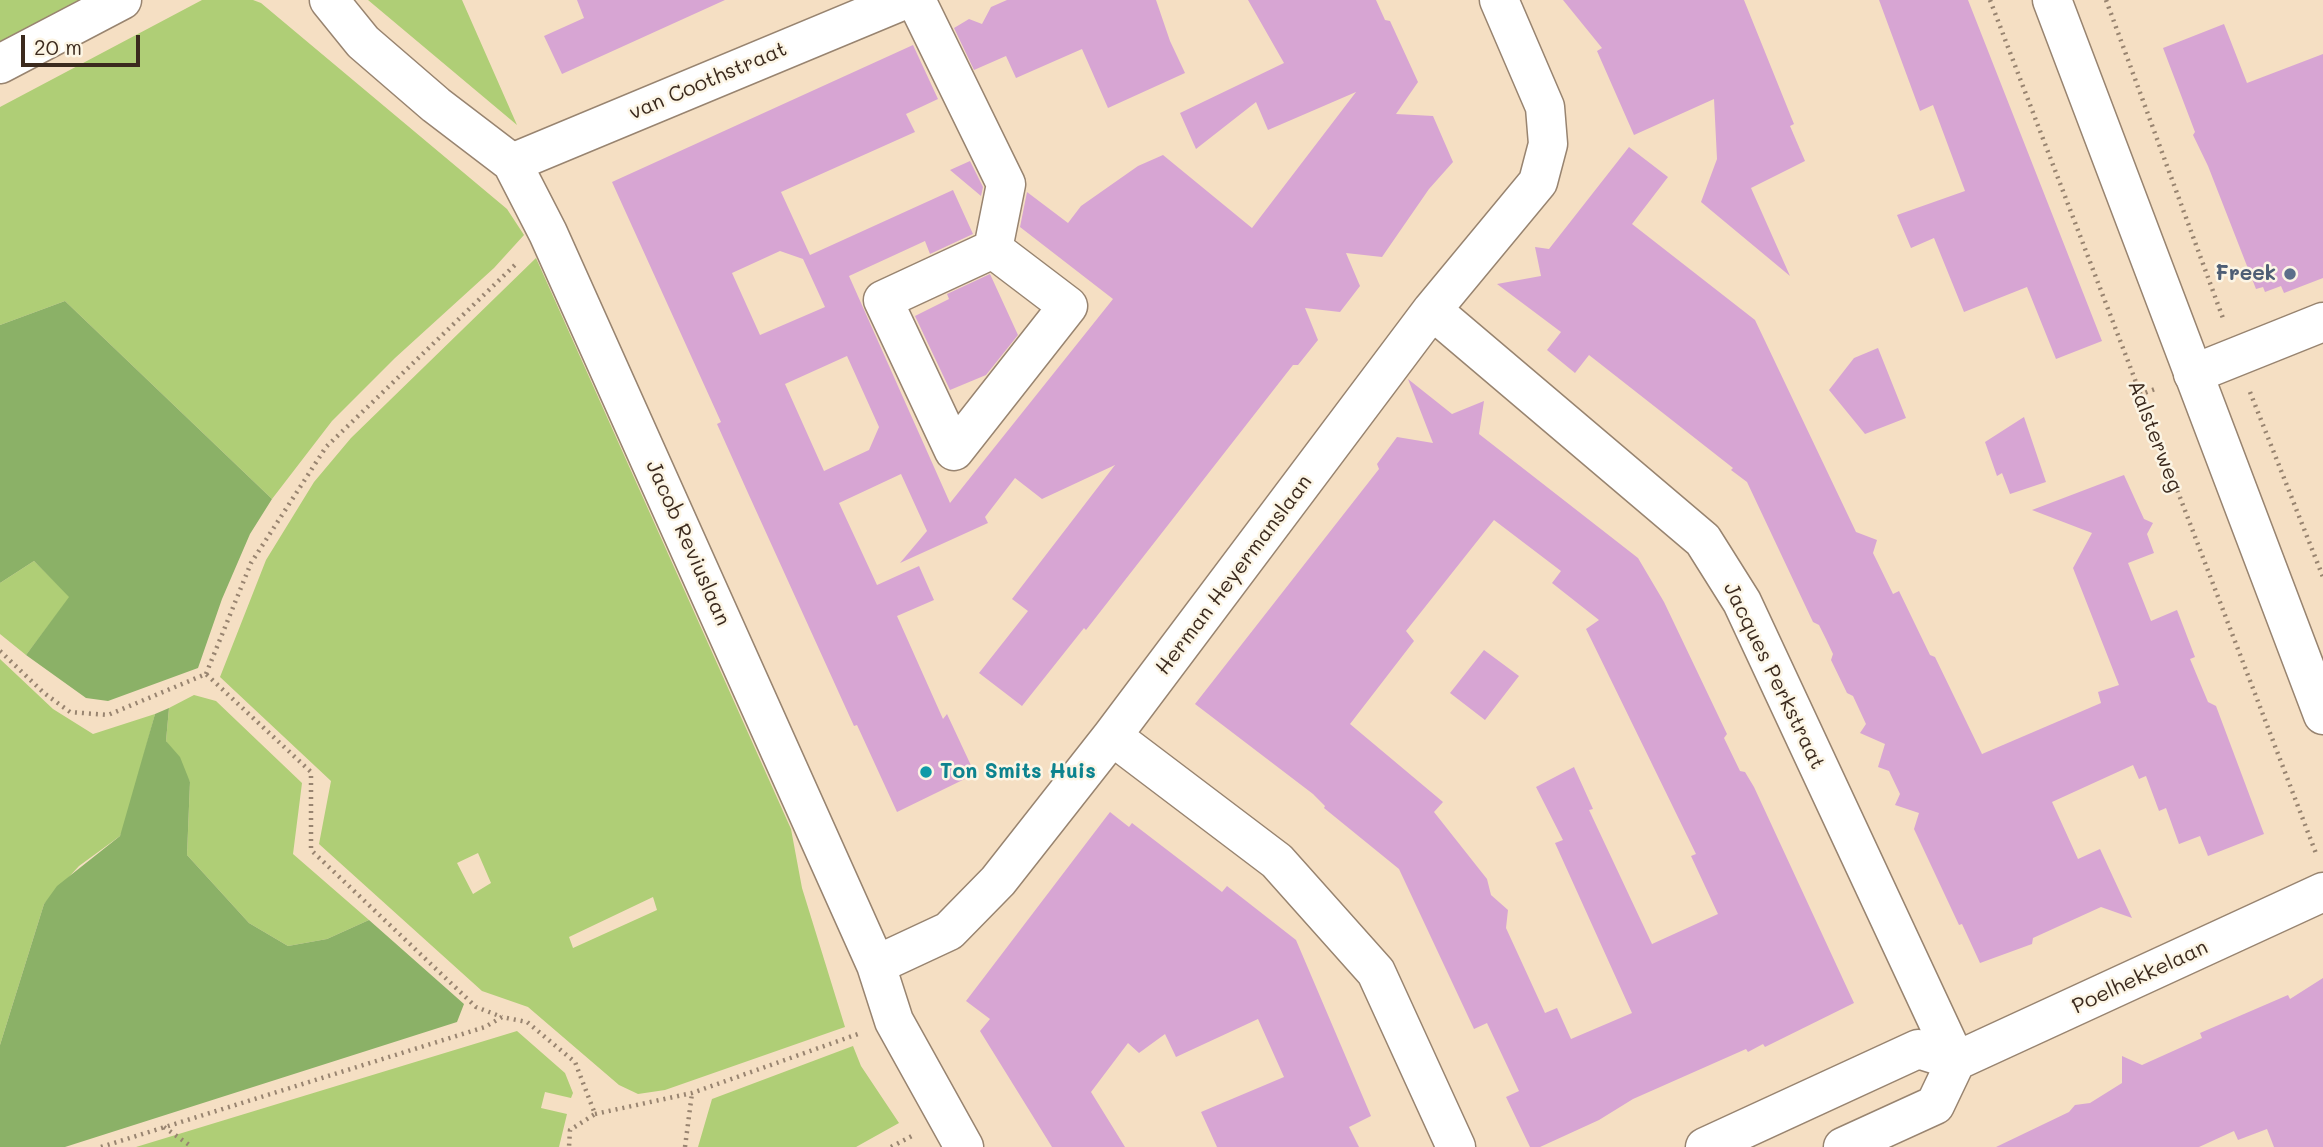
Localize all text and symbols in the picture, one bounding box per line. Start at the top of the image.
scale bar [24,21,144,65]
text: 20 m [34,33,82,60]
street label: van Coothstraat [625,36,791,126]
place label: Freek [2215,261,2276,287]
marker: Freek [2282,266,2298,282]
street label: Aalsterweg [2122,377,2188,495]
street label: Jacob Reviuslaan [640,456,736,630]
street label: Herman Heyermanslaan [1151,470,1317,680]
street label: Jacques Perkstraat [1718,578,1830,774]
place label: Ton Smits Huis [940,759,1096,785]
marker: Ton Smits Huis [918,764,934,780]
street label: Poelhekkelaan [2068,935,2212,1019]

